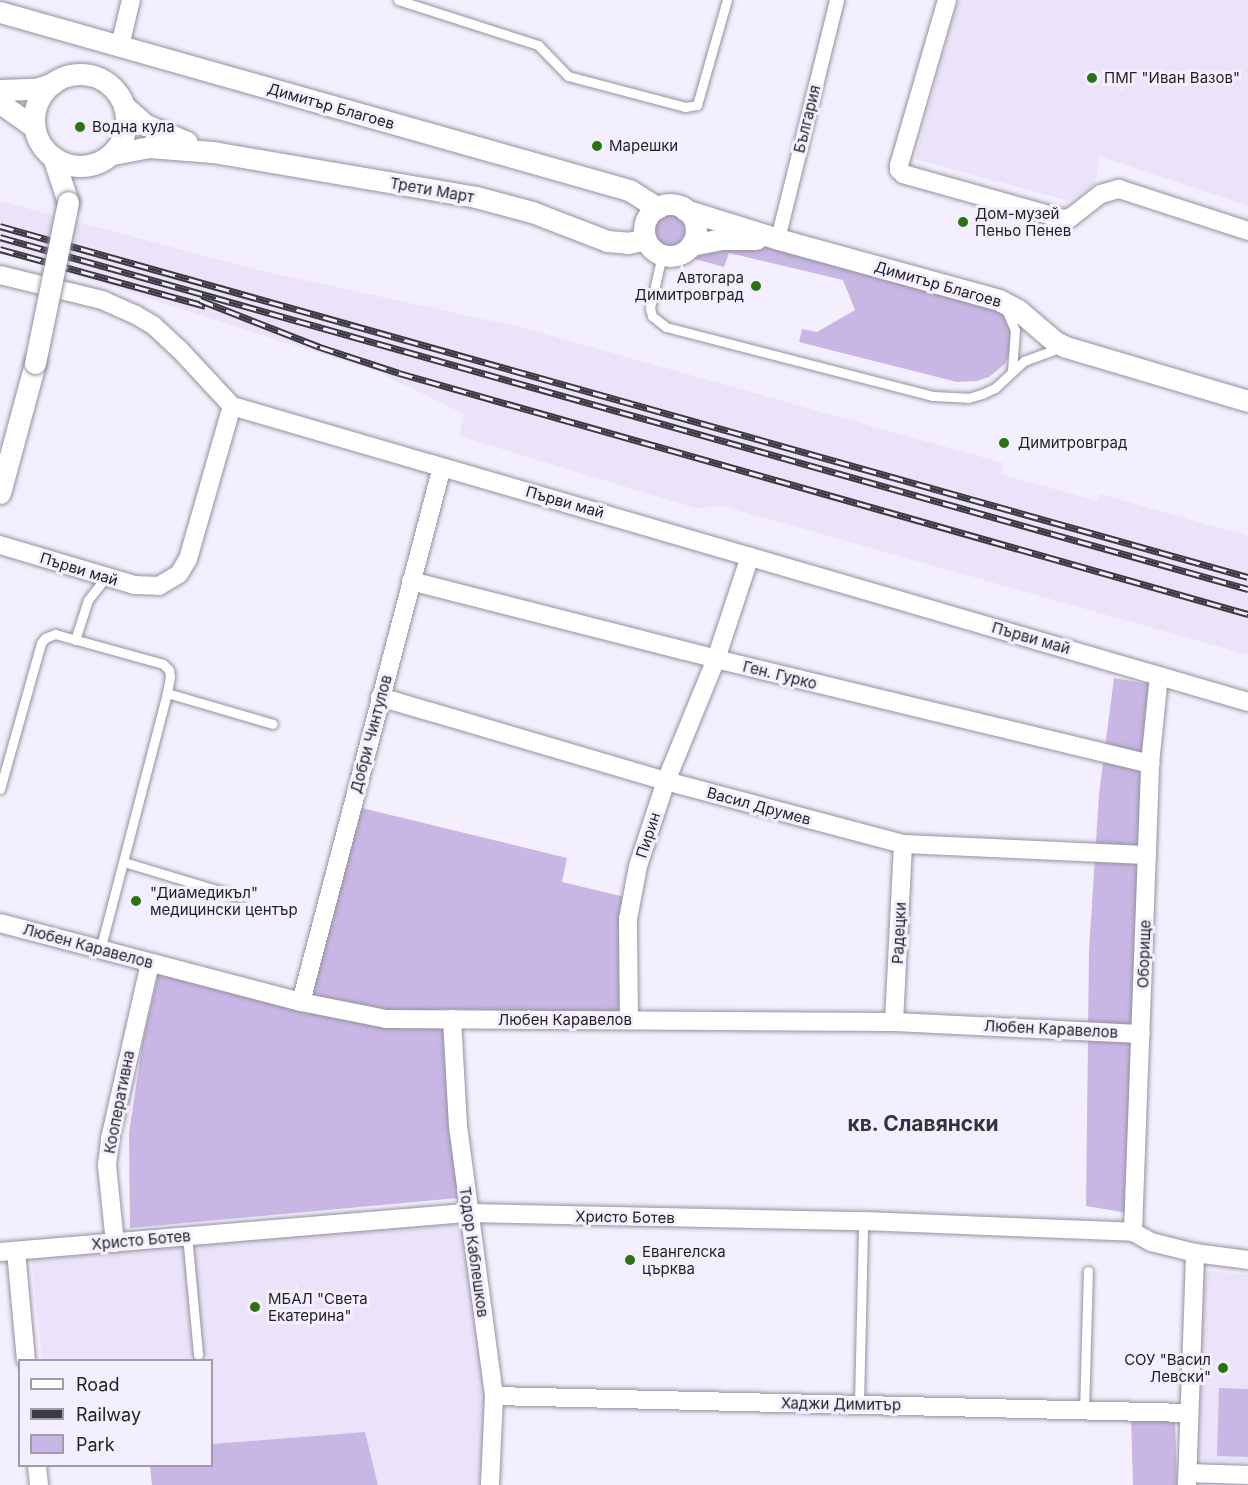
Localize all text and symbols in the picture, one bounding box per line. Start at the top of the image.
place label: ПМГ "Иван Вазов" [1104,69,1240,87]
marker: ПМГ "Иван Вазов" [1085,71,1099,85]
street label: Димитър Благоев [266,79,396,133]
street label: България [790,83,824,155]
place label: Водна кула [92,118,175,136]
marker: Водна кула [73,120,87,134]
place label: Марешки [609,137,678,155]
marker: Марешки [590,139,604,153]
street label: Трети Март [388,174,476,206]
place label: Дом-музей Пеньо Пенев [975,204,1071,239]
marker: Дом-музей Пеньо Пенев [956,215,970,229]
street label: Димитър Благоев [873,257,1003,311]
place label: Автогара Димитровград [635,268,744,303]
marker: Автогара Димитровград [749,279,763,293]
marker: Димитровград [995,434,1013,452]
place label: Димитровград [1018,434,1127,452]
street label: Първи май [524,482,606,522]
street label: Първи май [38,549,120,589]
street label: Първи май [990,618,1072,658]
street label: Ген. Гурко [741,657,819,693]
street label: Добри Чинтулов [347,673,395,795]
street label: Васил Друмев [705,783,813,829]
street label: Пирин [632,810,664,860]
place label: "Диамедикъл" медицински център [150,883,298,918]
marker: "Диамедикъл" медицински център [127,892,145,910]
street label: Радецки [888,902,910,964]
street label: Оборище [1134,919,1154,989]
street label: Любен Каравелов [21,920,155,972]
street label: Любен Каравелов [498,1011,632,1029]
street label: Любен Каравелов [984,1017,1118,1041]
street label: Кооперативна [100,1049,138,1155]
district label: кв. Славянски [847,1111,999,1137]
street label: Тодор Каблешков [456,1186,492,1318]
street label: Христо Ботев [575,1207,675,1227]
street label: Христо Ботев [91,1227,191,1253]
place label: Евангелска църква [642,1242,726,1277]
marker: Евангелска църква [623,1253,637,1267]
place label: МБАЛ "Света Екатерина" [268,1289,368,1324]
marker: МБАЛ "Света Екатерина" [246,1298,264,1316]
place label: СОУ "Васил Левски" [1124,1350,1211,1385]
legend [18,1359,213,1467]
marker: СОУ "Васил Левски" [1216,1361,1230,1375]
text: Road [76,1374,119,1395]
street label: Хаджи Димитър [781,1394,901,1414]
text: Railway [76,1404,141,1425]
text: Park [76,1434,115,1455]

